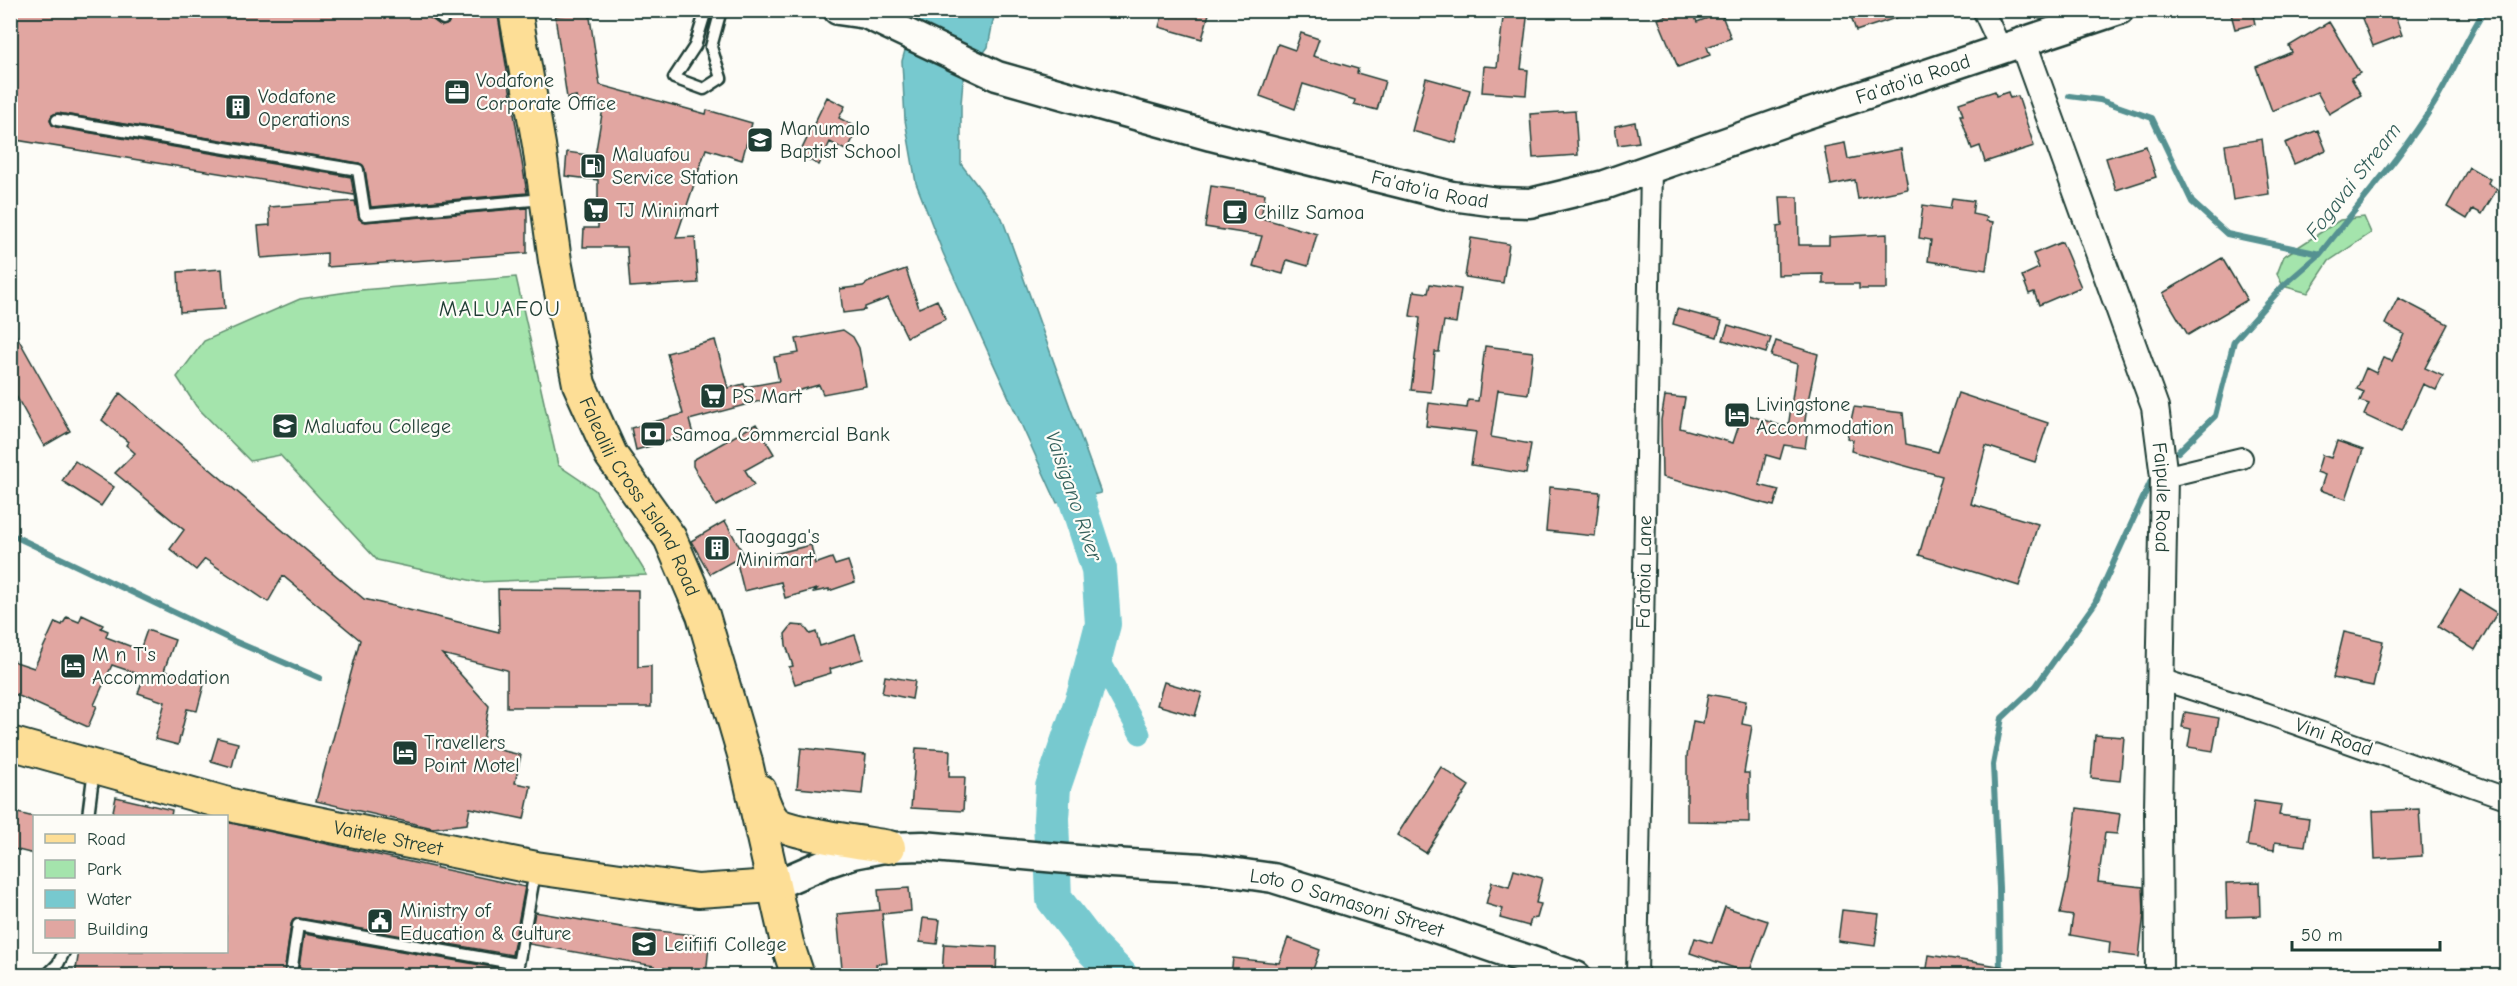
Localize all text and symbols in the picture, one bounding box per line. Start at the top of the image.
street label: Fa'ato'ia Road [1853,49,1973,109]
place label: Vodafone Corporate Office [476,69,616,115]
office icon: Vodafone Corporate Office [442,77,472,107]
place label: Vodafone Operations [258,85,350,131]
building icon: Vodafone Operations [223,92,253,122]
place label: Manumalo Baptist School [780,117,901,163]
water label: Fogavai Stream [2300,118,2406,244]
school or university icon: Manumalo Baptist School [745,125,775,155]
place label: Maluafou Service Station [612,143,739,189]
fuel station icon: Maluafou Service Station [578,151,608,181]
street label: Fa'ato'ia Road [1369,165,1490,212]
supermarket icon: TJ Minimart [581,195,611,225]
cafe icon: Chillz Samoa [1220,197,1250,227]
place label: TJ Minimart [616,199,720,222]
place label: Chillz Samoa [1254,201,1364,224]
district label: MALUAFOU [439,296,561,322]
supermarket icon: PS Mart [698,381,728,411]
place label: PS Mart [732,385,803,408]
street label: Falealili Cross Island Road [575,393,705,599]
place label: Livingstone Accommodation [1756,393,1894,439]
hotel icon: Livingstone Accommodation [1722,400,1752,430]
school or university icon: Maluafou College [270,411,300,441]
place label: Maluafou College [304,415,451,438]
bank icon: Samoa Commercial Bank [638,419,668,449]
place label: Samoa Commercial Bank [672,423,890,446]
water label: Vaisigano River [1041,428,1108,566]
street label: Faipule Road [2148,441,2176,553]
street label: Fa'atoia Lane [1632,515,1656,629]
place label: Taogaga's Minimart [736,525,820,571]
building icon: Taogaga's Minimart [702,533,732,563]
place label: M n T's Accommodation [92,643,230,689]
hotel icon: M n T's Accommodation [58,651,88,681]
street label: Vini Road [2292,713,2376,761]
place label: Travellers Point Motel [424,731,520,777]
hotel icon: Travellers Point Motel [390,738,420,768]
legend [33,815,228,953]
street label: Vaitele Street [331,815,446,860]
text: Road [87,829,126,850]
text: Park [87,859,122,880]
street label: Loto O Samasoni Street [1248,863,1448,942]
text: Water [87,889,132,910]
place label: Ministry of Education & Culture [400,899,571,945]
public building icon: Ministry of Education & Culture [365,906,395,936]
scale bar [2292,914,2440,952]
text: Building [87,919,149,940]
text: 50 m [2301,925,2343,946]
school or university icon: Leiifiifi College [629,929,659,959]
place label: Leiifiifi College [664,933,786,956]

